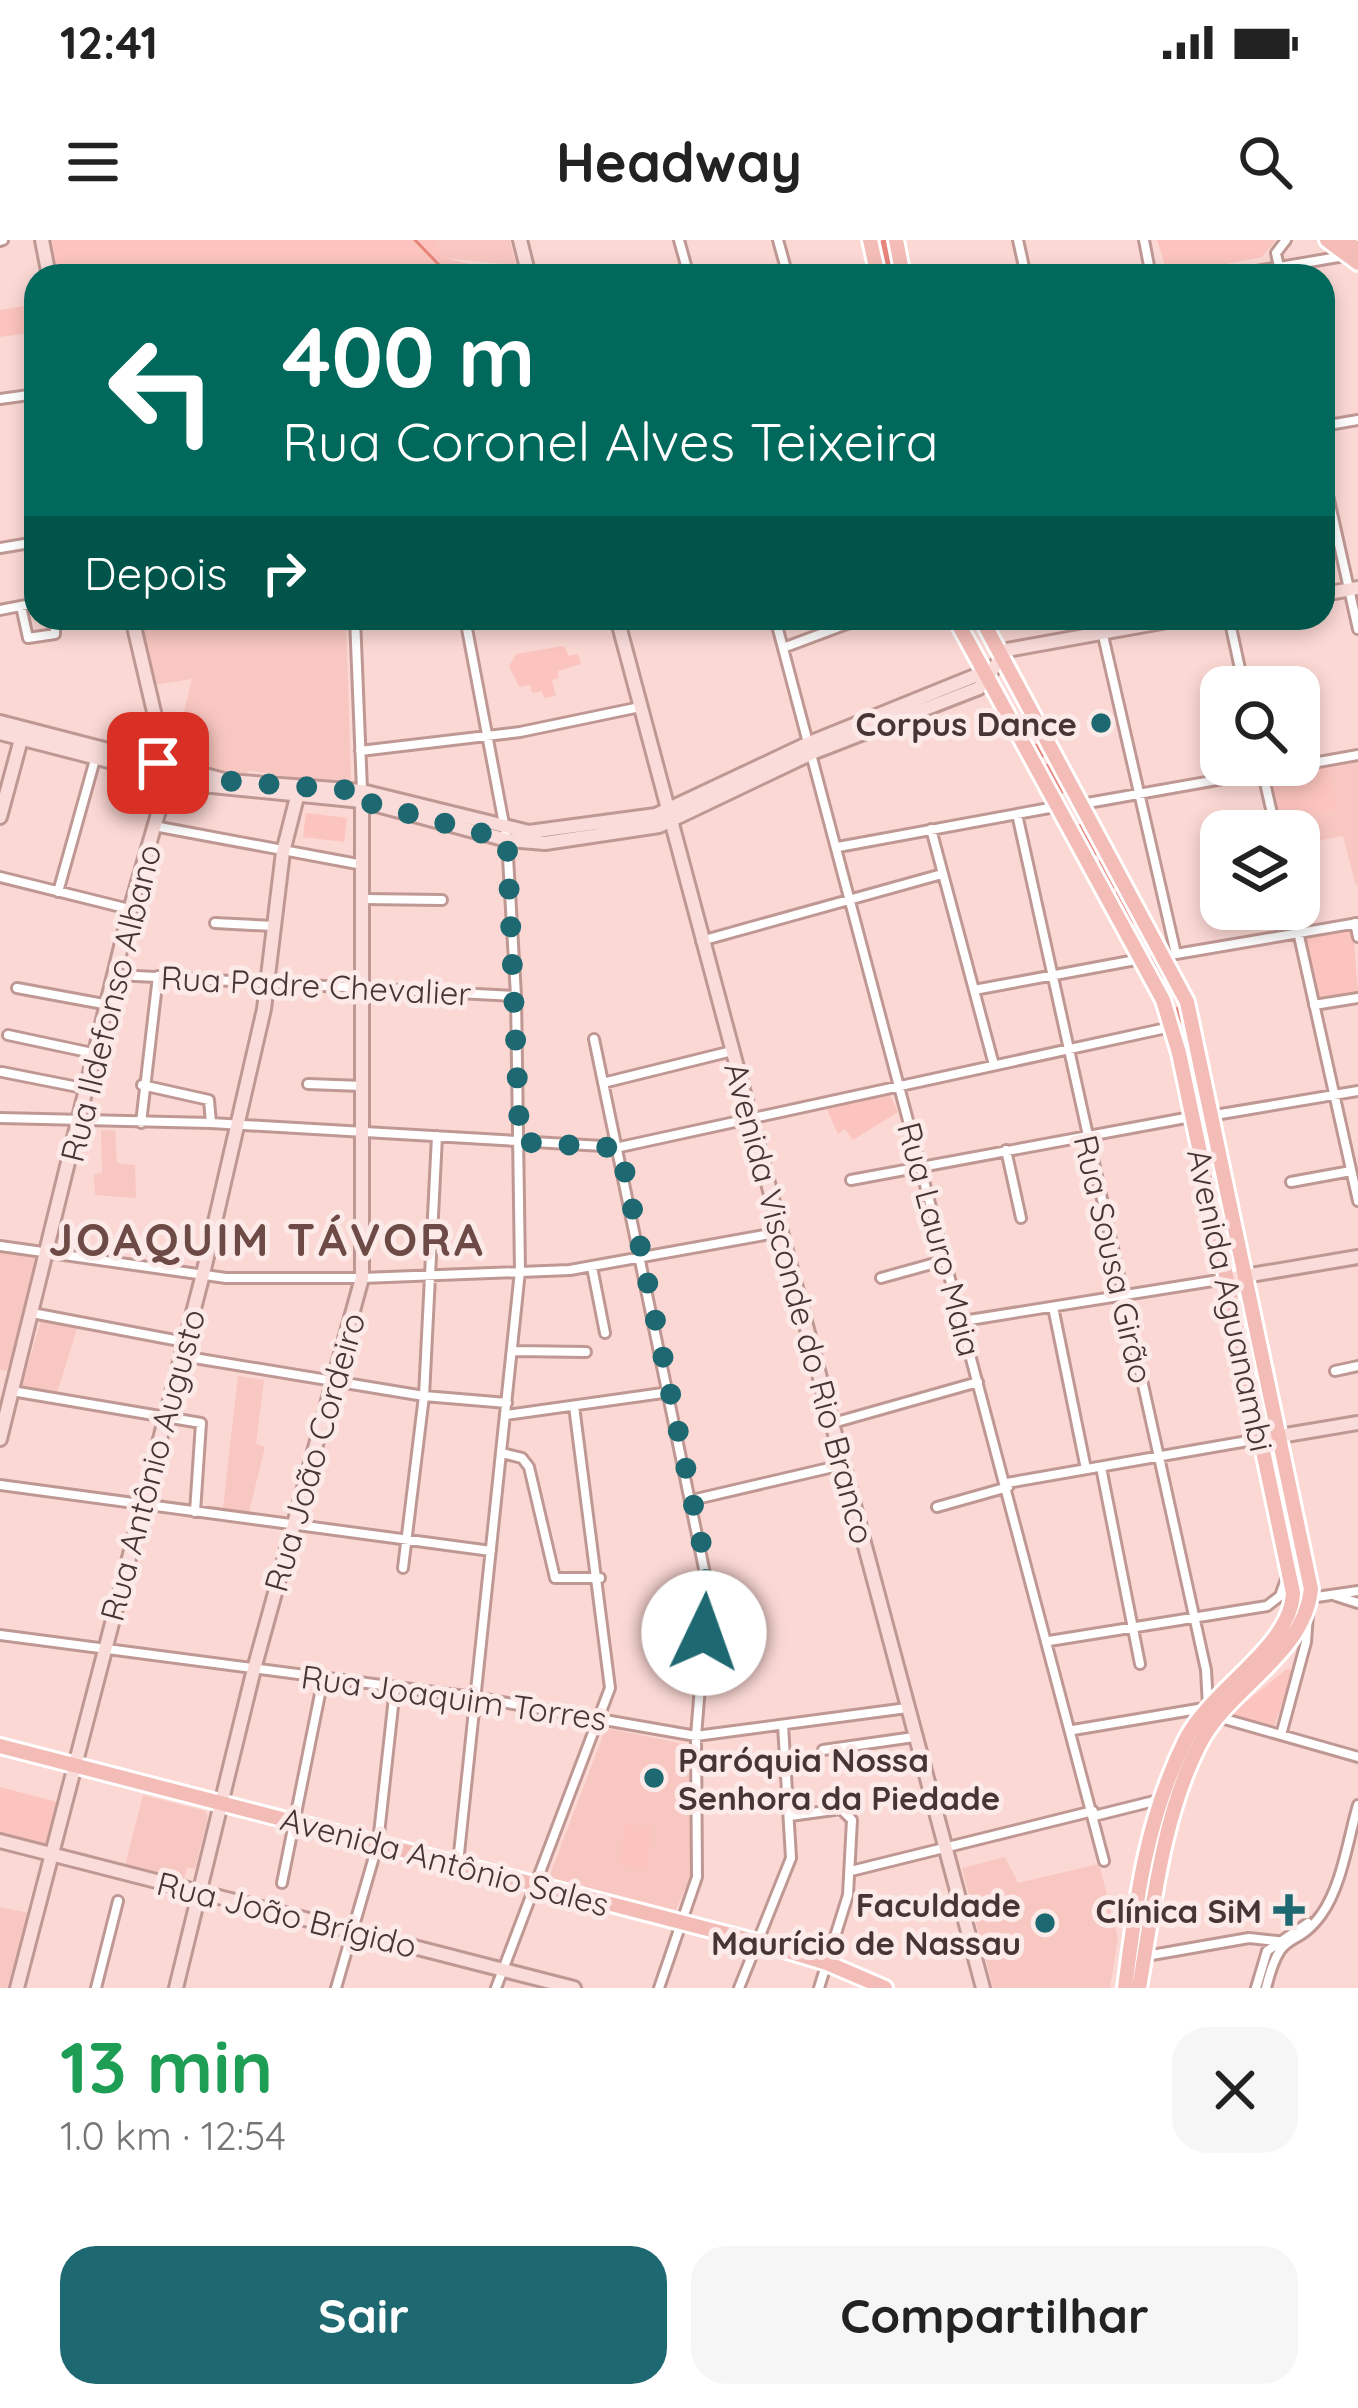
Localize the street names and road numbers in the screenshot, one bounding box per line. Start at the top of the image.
street label: Rua Ildefonso Albano [51,840,169,1166]
street label: Rua Padre Chevalier [160,956,473,1014]
street label: Avenida Visconde do Rio Branco [716,1058,884,1548]
street label: Rua Lauro Maia [889,1117,991,1361]
street label: Rua Sousa Girão [1065,1131,1163,1387]
street label: Avenida Aguanambi [1179,1145,1283,1455]
street label: Rua Antônio Augusto [91,1305,213,1625]
street label: Rua João Cordeiro [255,1308,373,1596]
street label: Rua Joaquim Torres [299,1655,609,1739]
street label: Avenida Antônio Sales [276,1797,614,1925]
street label: Rua João Brígido [153,1862,421,1966]

